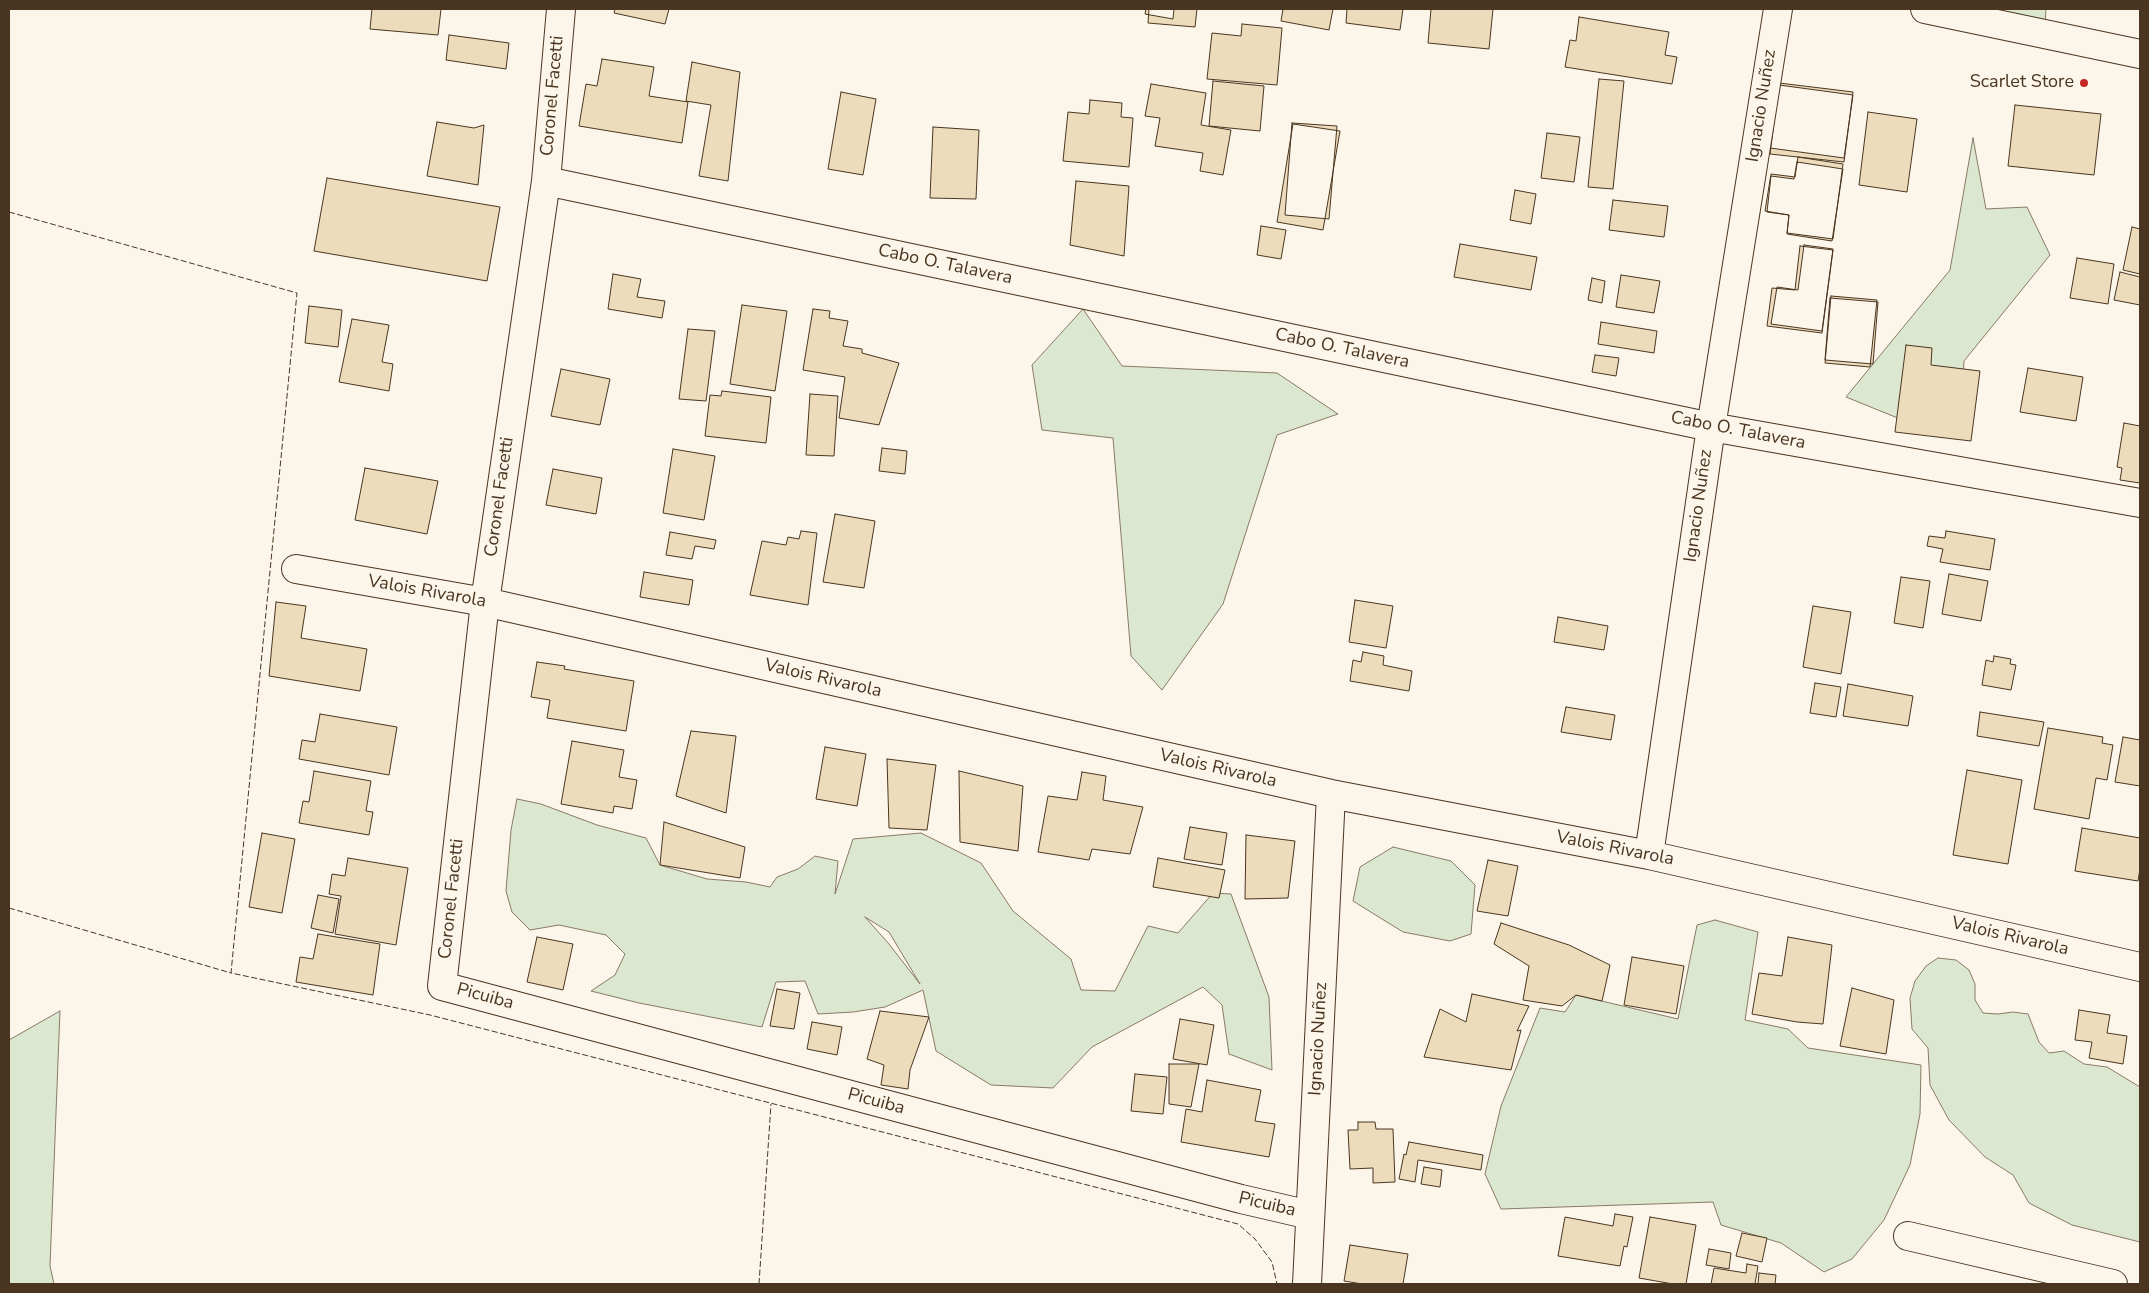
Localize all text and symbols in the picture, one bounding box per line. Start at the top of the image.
street label: Coronel Facetti [537,35,569,157]
street label: Ignacio Nuñez [1742,48,1782,164]
place label: Scarlet Store [1970,72,2074,94]
marker: Scarlet Store [2078,77,2090,89]
street label: Cabo O. Talavera [876,240,1014,290]
street label: Cabo O. Talavera [1273,324,1411,374]
street label: Cabo O. Talavera [1669,407,1807,455]
street label: Coronel Facetti [481,436,519,558]
street label: Ignacio Nuñez [1680,448,1718,564]
street label: Valois Rivarola [366,571,488,613]
street label: Valois Rivarola [762,655,884,703]
street label: Valois Rivarola [1157,745,1279,793]
street label: Valois Rivarola [1554,827,1676,871]
street label: Coronel Facetti [435,838,469,960]
street label: Valois Rivarola [1949,913,2071,961]
street label: Picuiba [454,979,516,1015]
street label: Ignacio Nuñez [1305,982,1333,1096]
street label: Picuiba [845,1084,907,1120]
street label: Picuiba [1236,1188,1298,1222]

